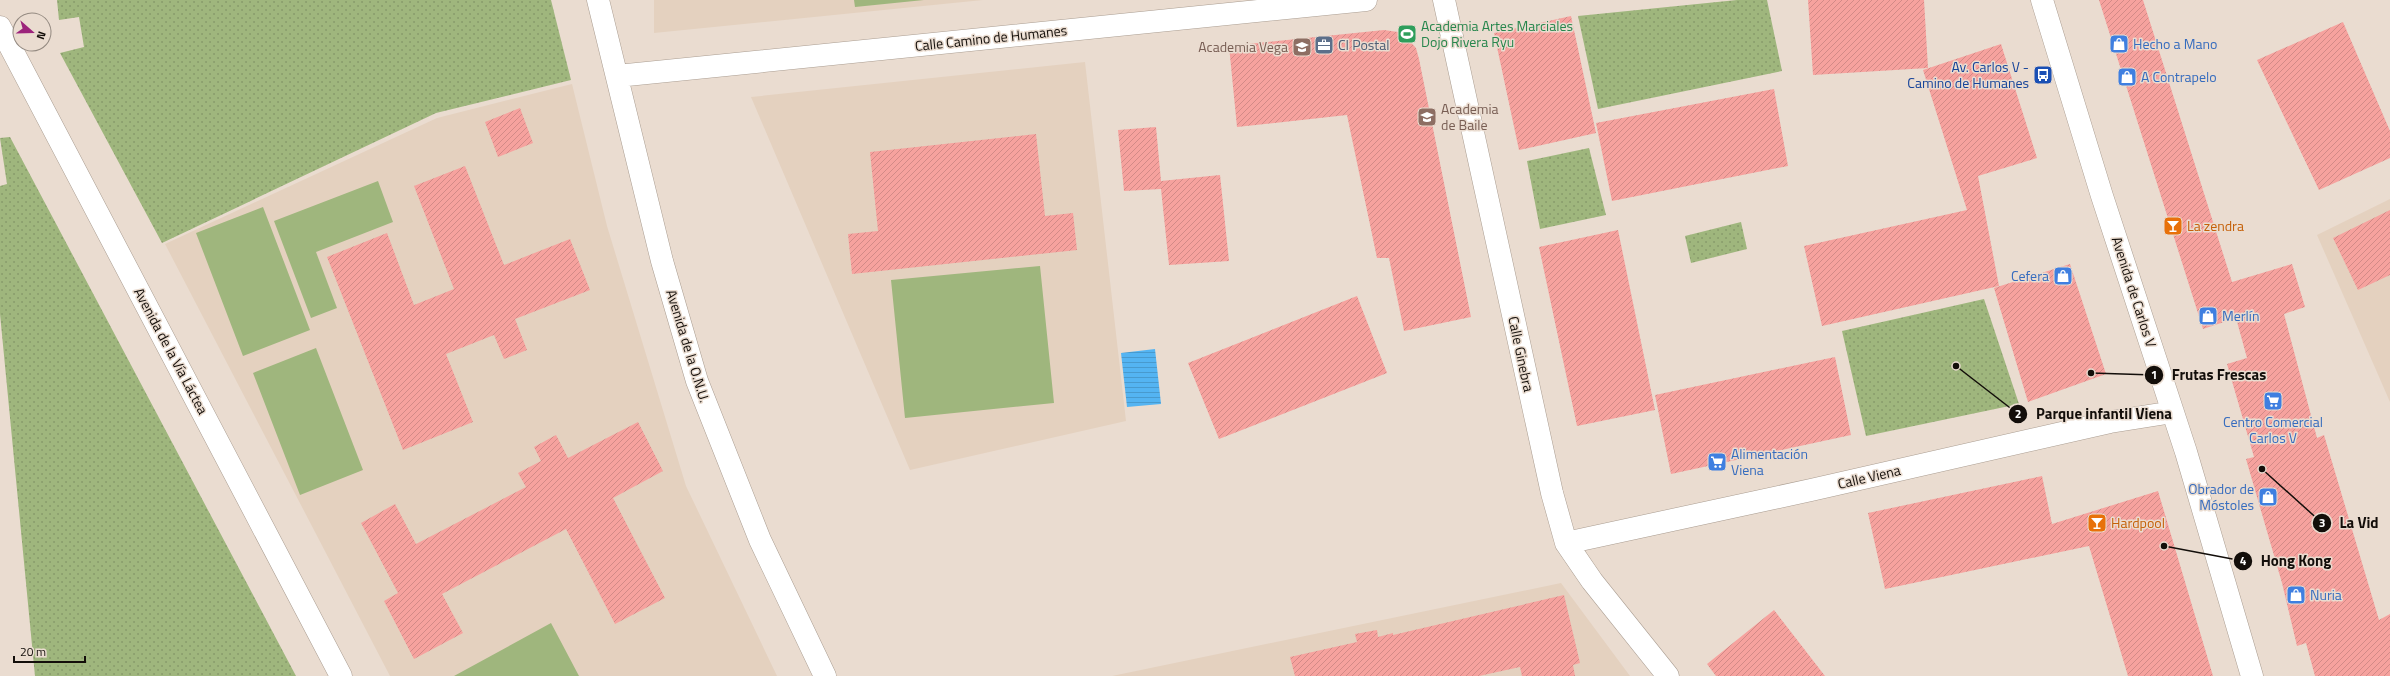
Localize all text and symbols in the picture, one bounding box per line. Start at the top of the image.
north arrow [12,12,52,52]
place label: Academia Artes Marciales Dojo Rivera Ryu [1421,15,1573,52]
street label: Calle Camino de Humanes [914,19,1068,56]
sports icon: Academia Artes Marciales Dojo Rivera Ryu [1396,23,1418,45]
text: N [33,29,50,42]
shop icon: Hecho a Mano [2108,33,2130,55]
place label: Hecho a Mano [2133,33,2217,54]
office icon: CI Postal [1313,34,1335,56]
place label: CI Postal [1338,34,1389,55]
place label: Academia Vega [1198,36,1288,57]
school or university icon: Academia Vega [1291,36,1313,58]
place label: Av. Carlos V - Camino de Humanes [1907,56,2029,93]
bus stop icon: Av. Carlos V - Camino de Humanes [2032,64,2054,86]
shop icon: A Contrapelo [2116,66,2138,88]
place label: A Contrapelo [2141,66,2217,87]
place label: Academia de Baile [1441,98,1499,135]
school or university icon: Academia de Baile [1416,106,1438,128]
bar icon: La zendra [2162,215,2184,237]
place label: La zendra [2187,215,2244,236]
street label: Avenida de Carlos V [2107,234,2162,350]
place label: Cefera [2011,265,2049,286]
shop icon: Cefera [2052,265,2074,287]
street label: Avenida de la Vía Láctea [129,284,214,418]
street label: Avenida de la O.N.U. [661,287,716,405]
shop icon: Merlín [2197,305,2219,327]
place label: Merlín [2222,305,2259,326]
street label: Calle Ginebra [1503,314,1540,394]
callout: Frutas Frescas [2144,362,2274,389]
text: Frutas Frescas [2172,363,2266,386]
text: 1 [2151,365,2157,384]
supermarket icon: Centro Comercial Carlos V [2262,390,2284,412]
callout: Parque infantil Viena [2008,400,2181,427]
text: Parque infantil Viena [2036,402,2172,425]
text: 2 [2015,404,2021,423]
place label: Centro Comercial Carlos V [2223,411,2323,448]
place label: Alimentación Viena [1731,443,1808,480]
supermarket icon: Alimentación Viena [1706,451,1728,473]
street label: Calle Viena [1835,459,1902,494]
place label: Obrador de Móstoles [2188,478,2254,515]
shop icon: Obrador de Móstoles [2257,486,2279,508]
callout: La Vid [2312,509,2387,536]
text: La Vid [2339,511,2379,534]
bar icon: Hardpool [2086,512,2108,534]
place label: Hardpool [2111,512,2165,533]
text: 3 [2319,513,2325,532]
callout: Hong Kong [2233,547,2339,574]
text: Hong Kong [2261,549,2331,572]
text: 4 [2240,551,2247,570]
shop icon: Nuria [2285,584,2307,606]
place label: Nuria [2310,584,2342,605]
scale bar [14,638,85,664]
text: 20 m [20,642,46,661]

